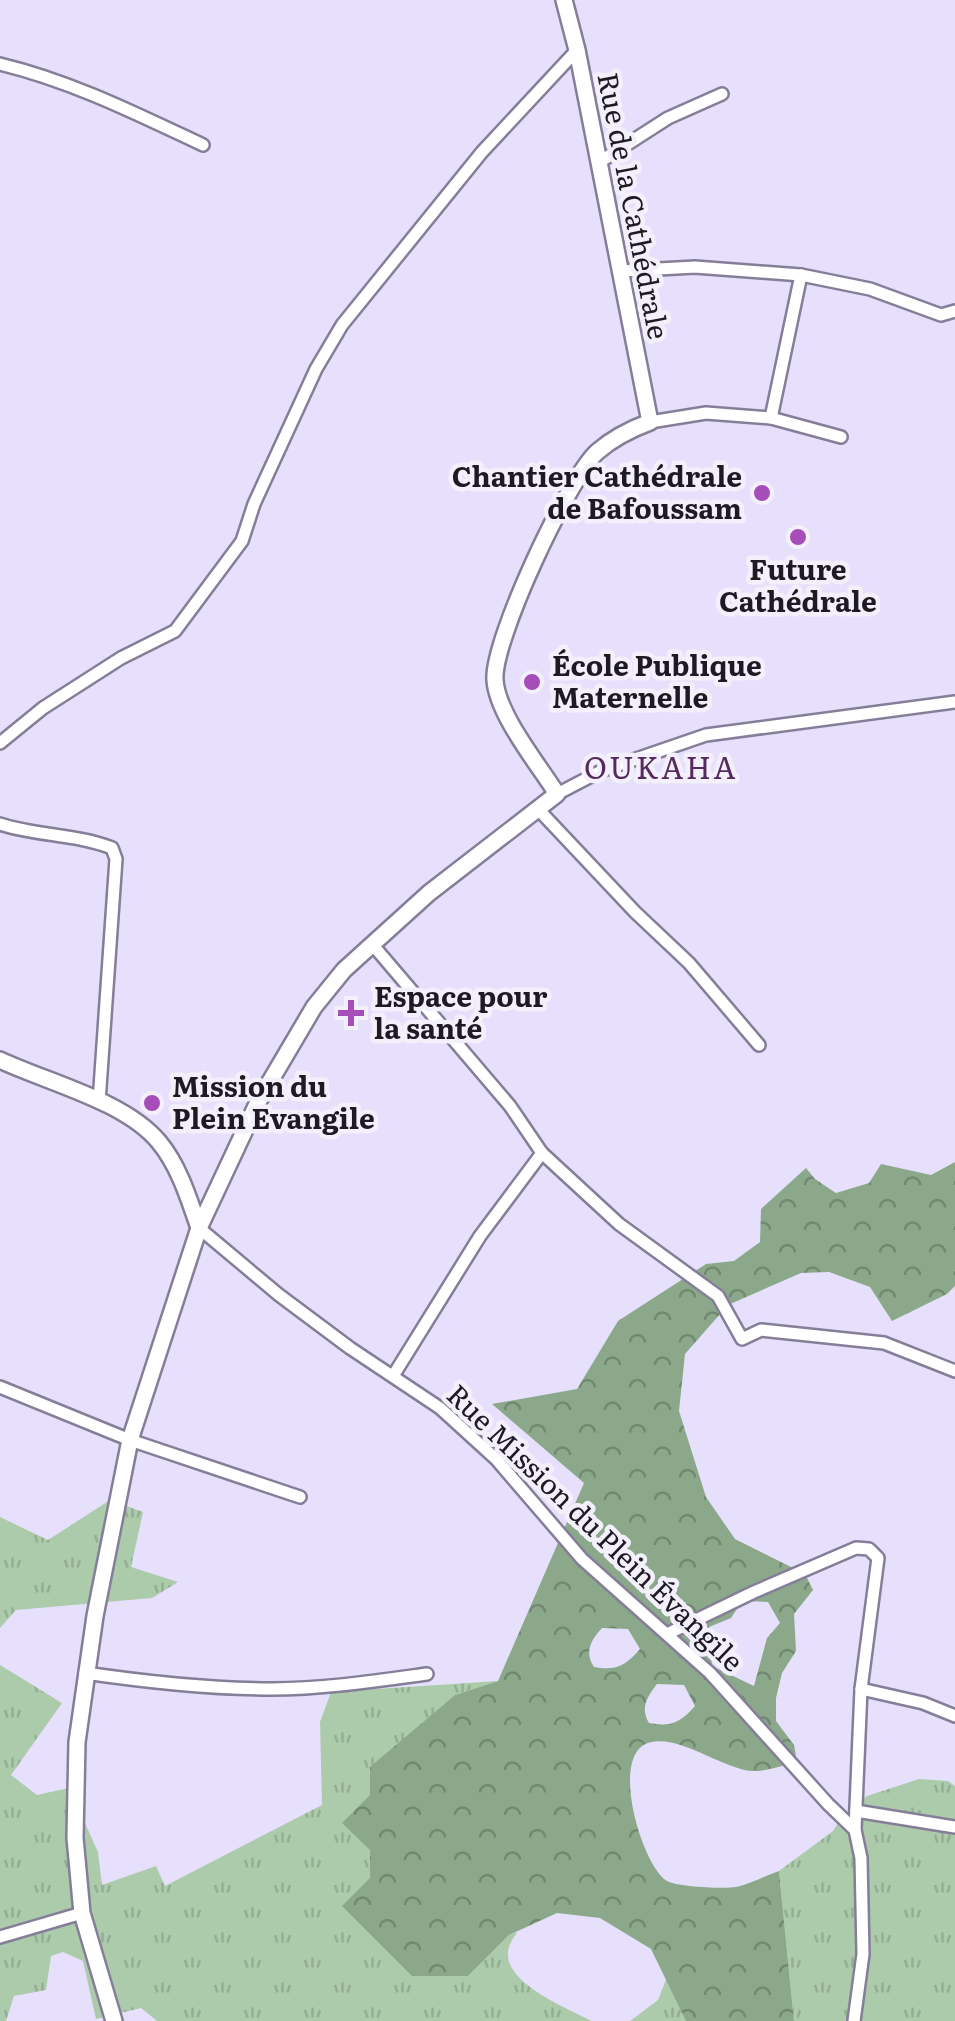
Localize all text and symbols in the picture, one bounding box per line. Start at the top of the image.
street label: Rue de la Cathédrale [589,69,681,342]
place label: Chantier Cathédrale de Bafoussam [452,454,742,528]
marker: Chantier Cathédrale de Bafoussam [751,482,773,504]
marker: Future Cathédrale [787,526,809,548]
place label: Future Cathédrale [719,547,877,621]
place label: École Publique Maternelle [552,643,762,717]
marker: École Publique Maternelle [521,671,543,693]
district label: OUKAHA [584,744,738,788]
place label: Espace pour la santé [374,974,548,1048]
marker: Espace pour la santé [338,1000,364,1026]
place label: Mission du Plein Evangile [172,1064,375,1138]
marker: Mission du Plein Evangile [141,1092,163,1114]
street label: Rue Mission du Plein Évangile [439,1373,754,1680]

